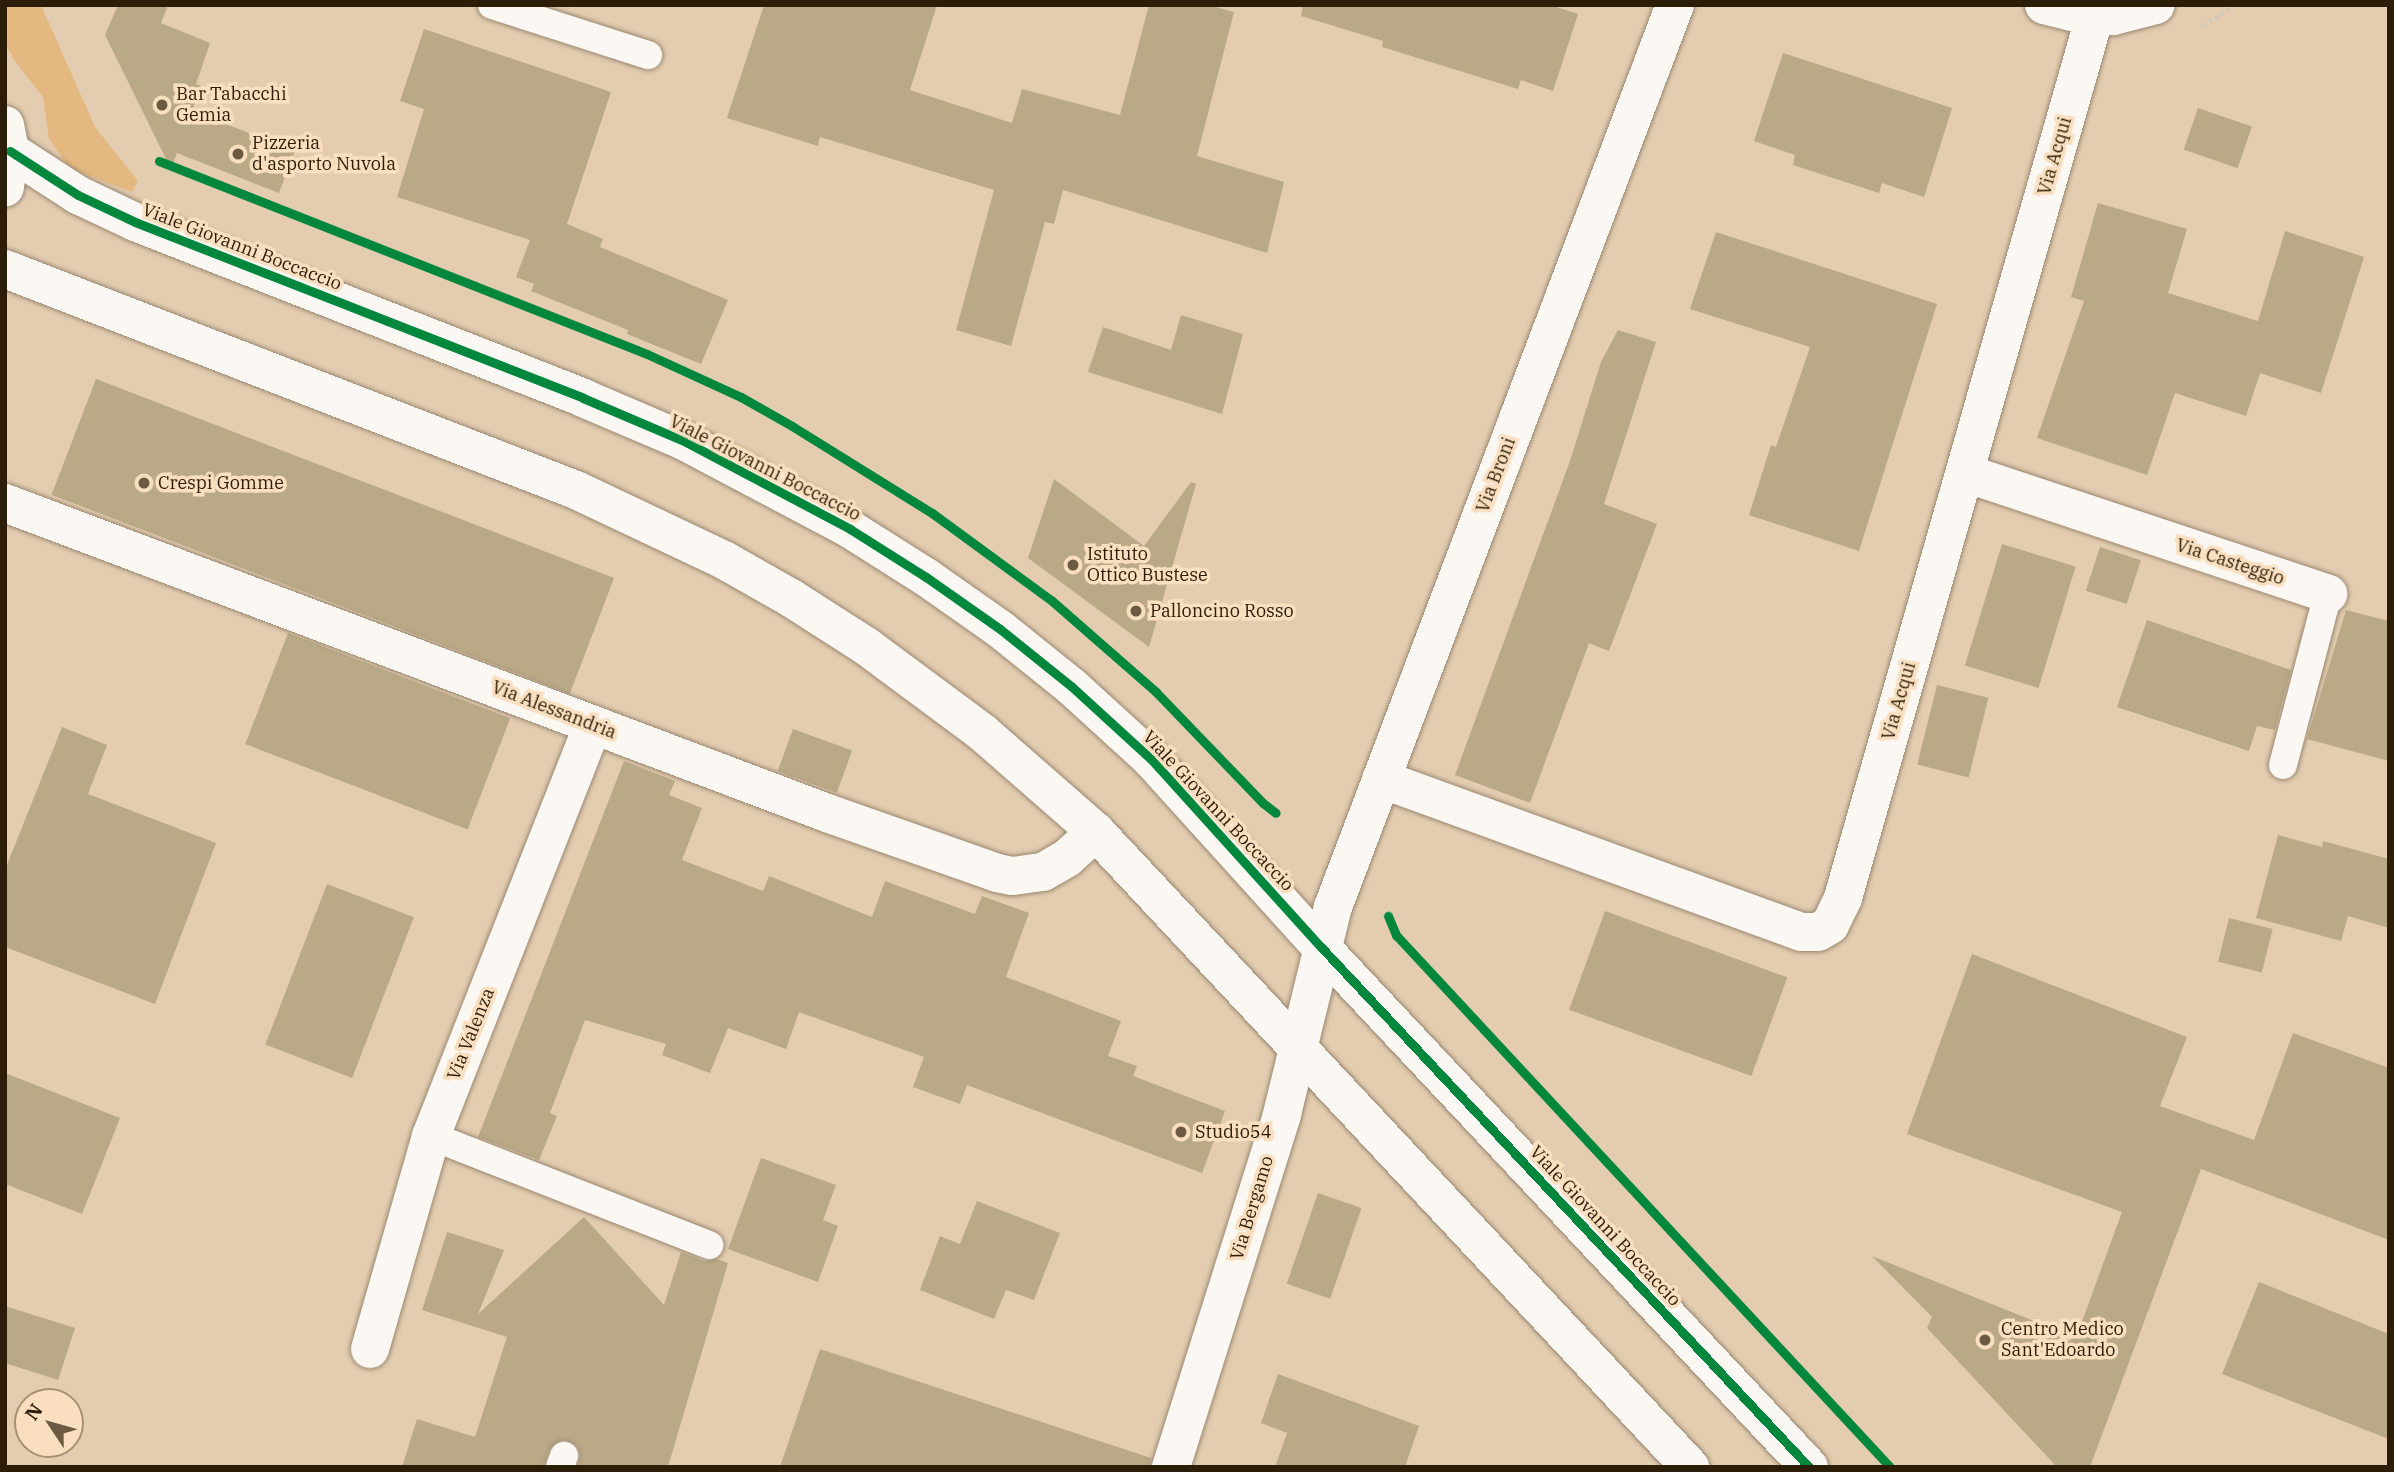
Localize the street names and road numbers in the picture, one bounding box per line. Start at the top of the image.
street label: Via Acqui [2034,114,2076,198]
street label: Viale Giovanni Boccaccio [139,199,345,295]
street label: Viale Giovanni Boccaccio [666,410,864,526]
street label: Via Broni [1472,434,1520,516]
street label: Via Casteggio [2173,534,2287,590]
street label: Via Acqui [1878,659,1920,743]
street label: Via Alessandria [489,676,619,744]
street label: Viale Giovanni Boccaccio [1138,726,1298,896]
street label: Via Valenza [443,985,499,1083]
street label: Viale Giovanni Boccaccio [1525,1141,1685,1311]
street label: Via Bergamo [1226,1153,1278,1263]

